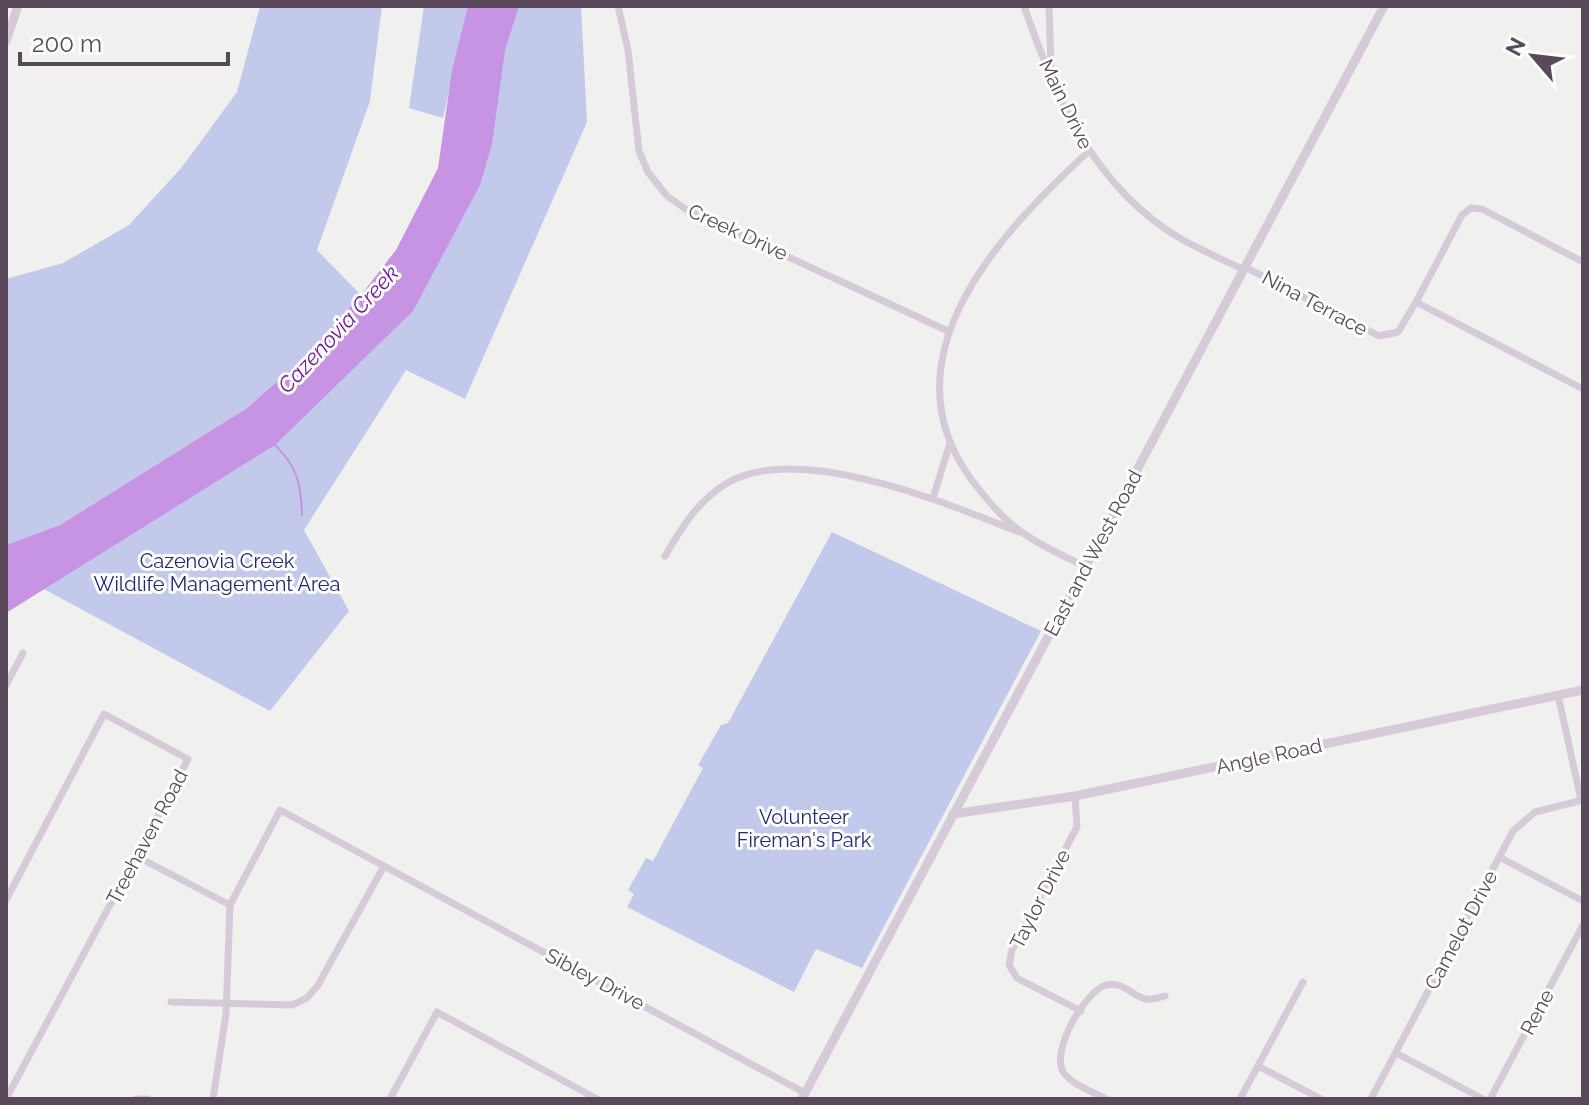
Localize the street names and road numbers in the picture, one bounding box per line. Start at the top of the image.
street label: Main Drive [1034,55,1098,153]
street label: Creek Drive [684,198,792,266]
street label: Nina Terrace [1258,265,1372,341]
street label: East and West Road [1039,466,1147,640]
street label: Angle Road [1214,733,1324,779]
street label: Treehaven Road [101,765,193,909]
street label: Taylor Drive [1005,845,1075,953]
street label: Camelot Drive [1420,866,1503,994]
street label: Sibley Drive [541,943,649,1015]
street label: Rene [1515,985,1559,1039]

